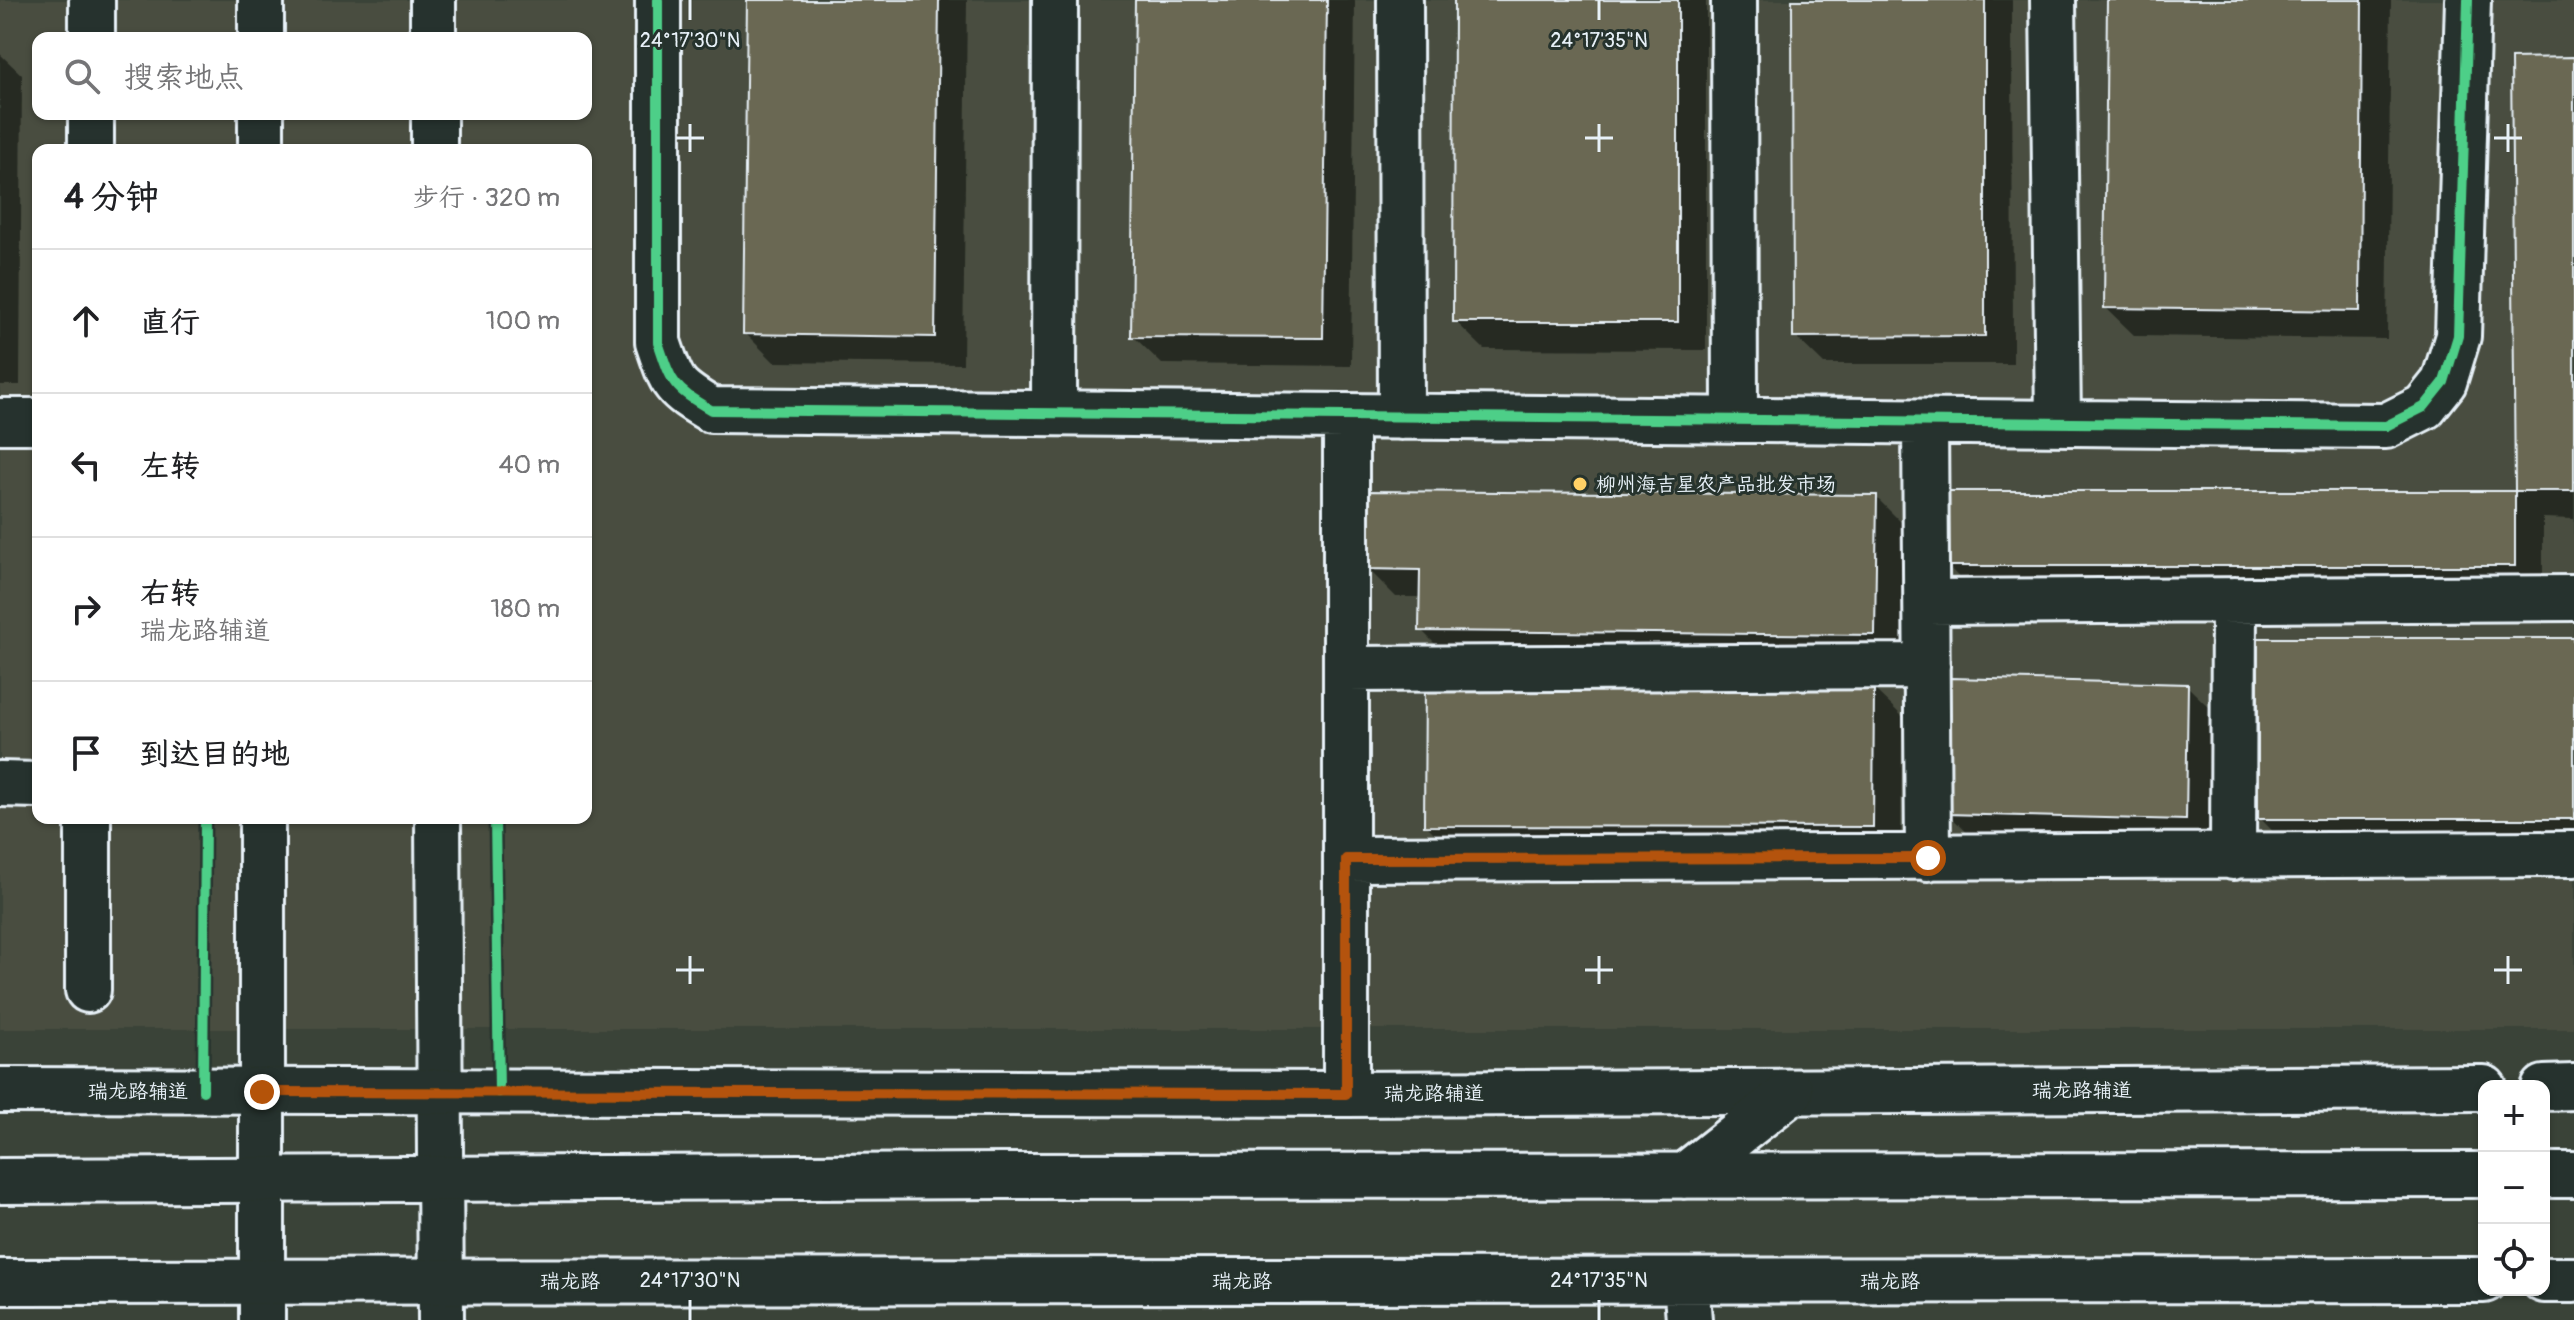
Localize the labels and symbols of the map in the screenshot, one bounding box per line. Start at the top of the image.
text: 24°17'30"N [640,28,740,53]
text: 24°17'35"N [1550,28,1648,53]
place label: 柳州海吉星农产品批发市场 [1596,472,1836,497]
marker: 柳州海吉星农产品批发市场 [1571,475,1589,493]
route start [1910,840,1946,876]
route end [244,1074,280,1110]
street label: 瑞龙路辅道 [2032,1078,2132,1103]
street label: 瑞龙路辅道 [88,1079,188,1104]
street label: 瑞龙路辅道 [1384,1081,1484,1106]
text: 24°17'30"N [640,1268,740,1293]
text: 24°17'35"N [1550,1268,1648,1293]
street label: 瑞龙路 [540,1269,601,1294]
street label: 瑞龙路 [1212,1269,1273,1294]
street label: 瑞龙路 [1860,1269,1921,1294]

